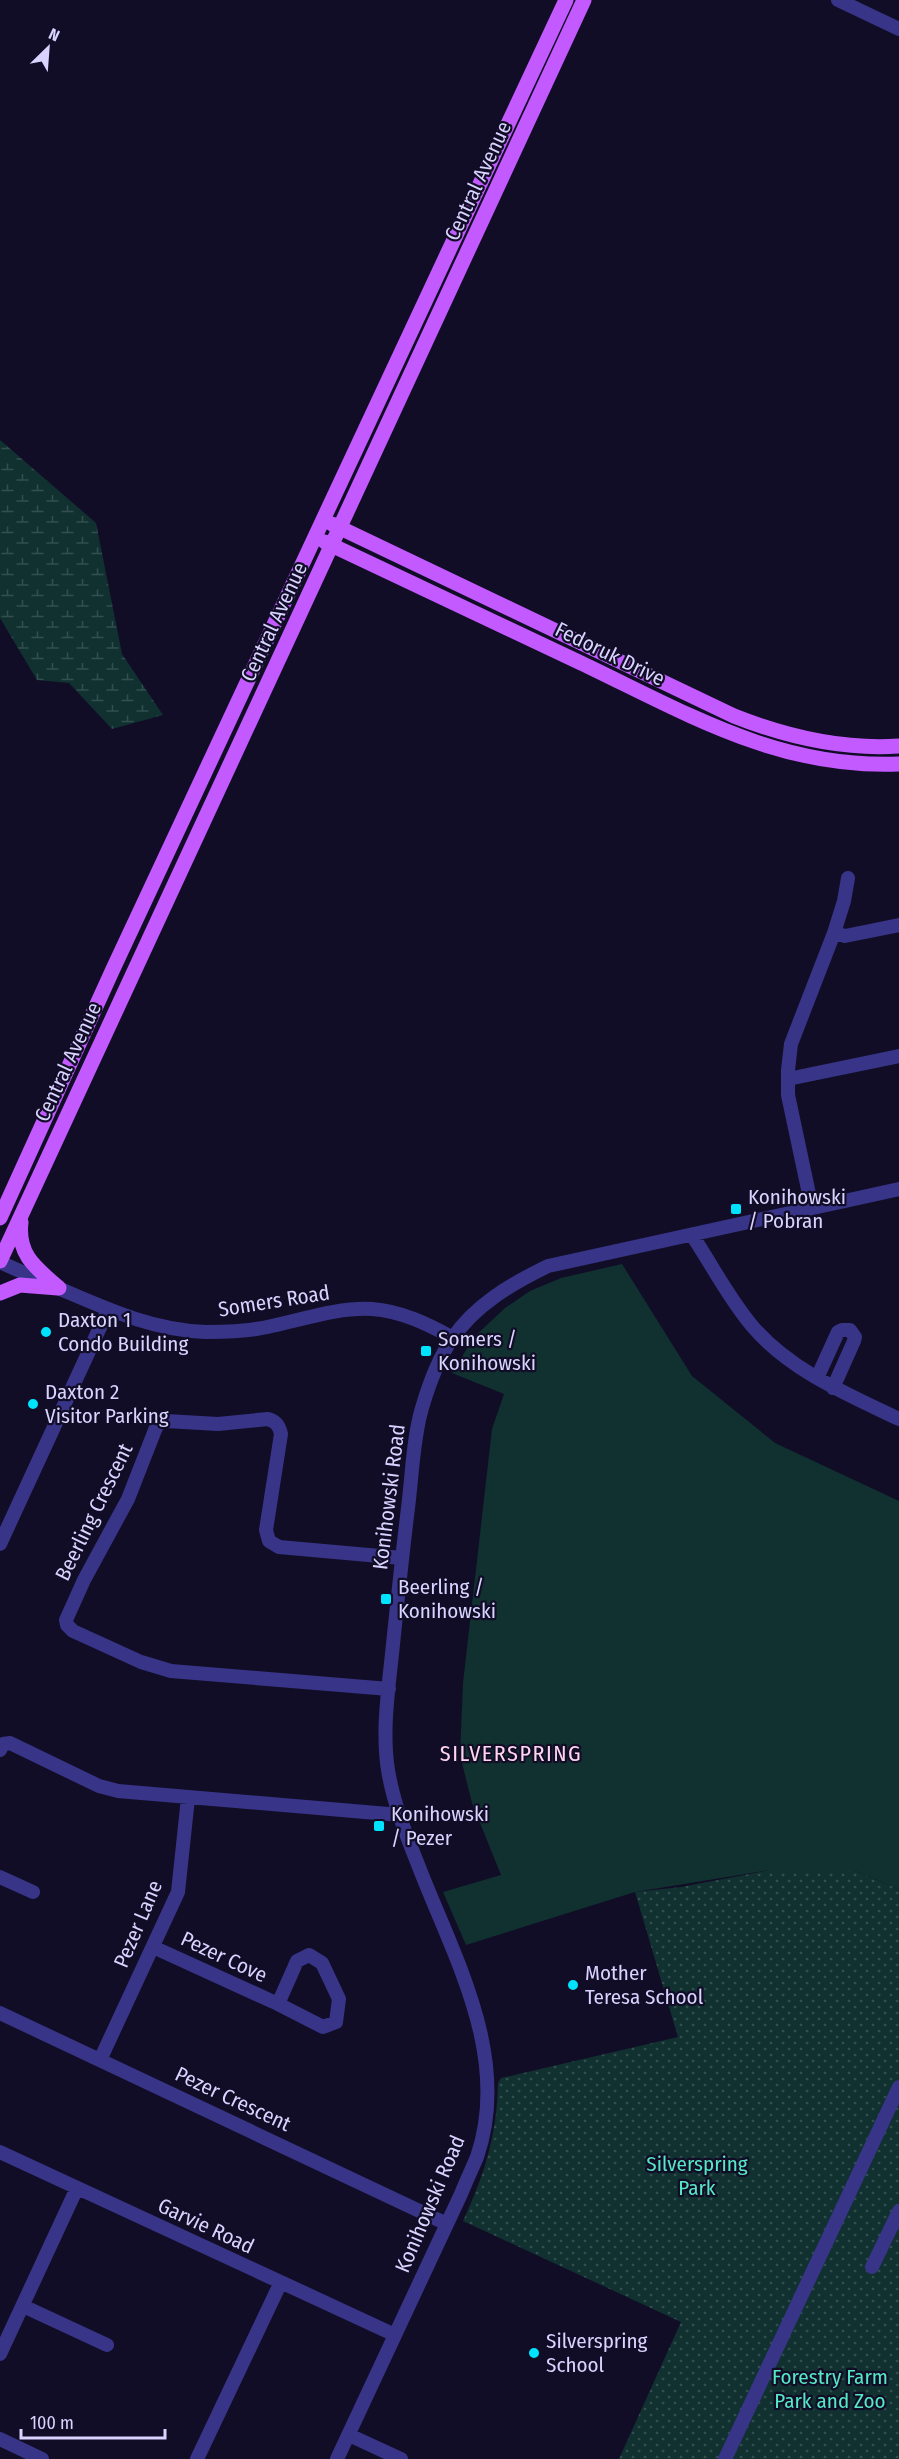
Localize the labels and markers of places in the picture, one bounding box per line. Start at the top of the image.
place label: Konihowski / Pobran [748,1184,846,1234]
marker: Konihowski / Pobran [729,1202,743,1216]
place label: Daxton 1 Condo Building [58,1307,188,1357]
marker: Daxton 1 Condo Building [39,1325,53,1339]
place label: Somers / Konihowski [438,1326,536,1376]
marker: Somers / Konihowski [419,1344,433,1358]
place label: Daxton 2 Visitor Parking [45,1379,169,1429]
marker: Daxton 2 Visitor Parking [26,1397,40,1411]
place label: Beerling / Konihowski [398,1574,496,1624]
marker: Beerling / Konihowski [379,1592,393,1606]
place label: Konihowski / Pezer [391,1801,489,1851]
marker: Konihowski / Pezer [372,1819,386,1833]
place label: Mother Teresa School [585,1960,704,2010]
marker: Mother Teresa School [566,1978,580,1992]
place label: Silverspring School [546,2328,648,2378]
marker: Silverspring School [527,2346,541,2360]

